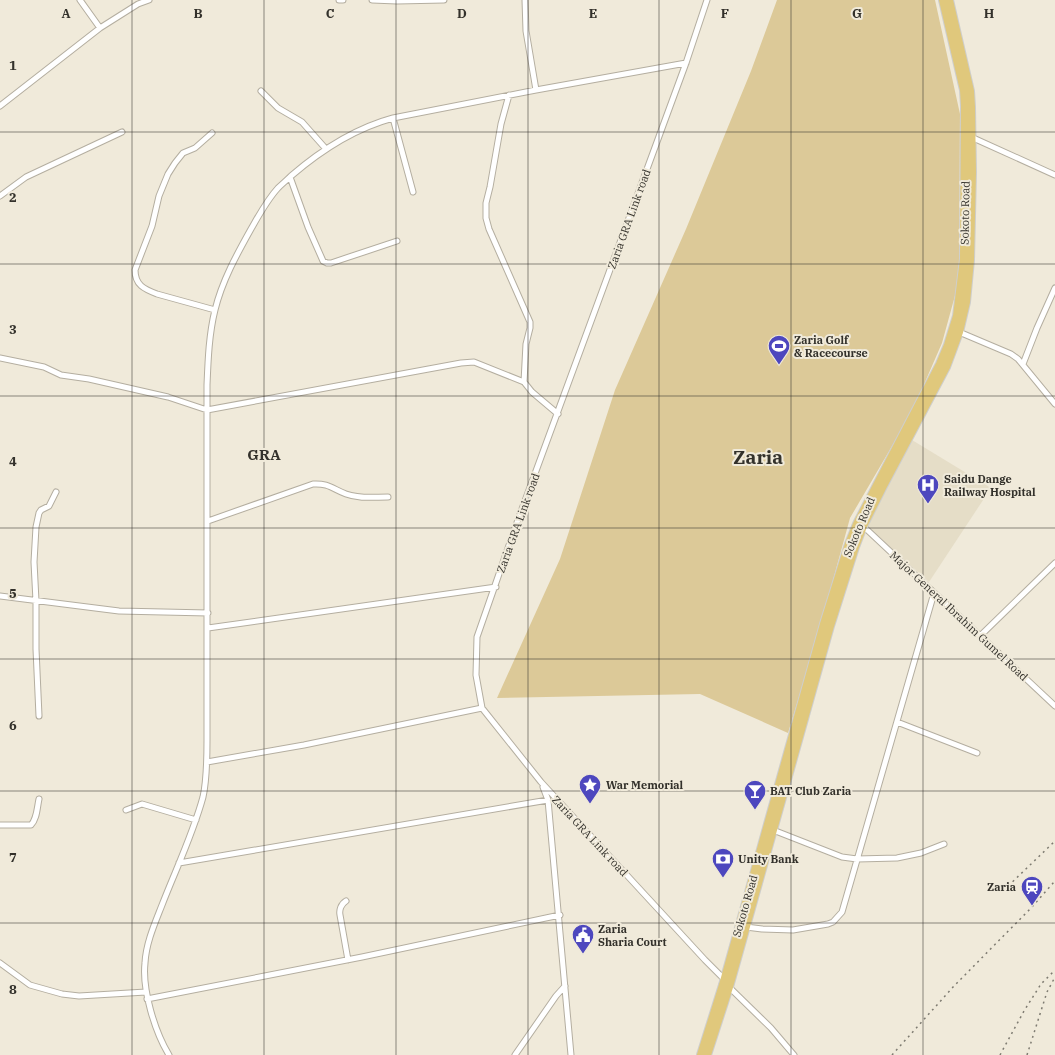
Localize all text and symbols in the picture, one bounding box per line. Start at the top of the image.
text: A [61,5,71,22]
text: B [193,5,203,22]
text: C [326,5,335,22]
text: D [457,5,467,22]
text: E [589,5,597,22]
text: F [721,5,729,22]
text: G [852,5,862,22]
text: H [984,5,995,22]
text: 1 [9,57,17,74]
street label: Zaria GRA Link road [604,167,654,271]
street label: Sokoto Road [957,181,973,245]
text: 2 [9,189,17,206]
text: 3 [9,321,17,338]
sports icon: Zaria Golf & Racecourse [766,333,792,366]
place label: Zaria Golf & Racecourse [794,333,868,360]
district label: GRA [247,445,281,464]
district label: Zaria [733,445,783,469]
text: 4 [9,453,17,470]
street label: Zaria GRA Link road [493,471,543,575]
hospital icon: Saidu Dange Railway Hospital [915,472,941,505]
place label: Saidu Dange Railway Hospital [944,472,1036,499]
street label: Sokoto Road [840,495,878,559]
street label: Major General Ibrahim Gumel Road [887,548,1031,684]
text: 5 [9,585,17,602]
text: 6 [9,717,17,734]
place icon: War Memorial [577,772,603,805]
place label: War Memorial [606,778,684,792]
bar icon: BAT Club Zaria [742,778,768,811]
place label: BAT Club Zaria [770,784,851,798]
street label: Zaria GRA Link road [549,793,631,880]
bank icon: Unity Bank [710,846,736,879]
text: 7 [9,849,17,866]
place label: Unity Bank [738,852,799,866]
street label: Sokoto Road [729,873,761,939]
station icon: Zaria [1019,874,1045,907]
place label: Zaria [987,880,1016,894]
public building icon: Zaria Sharia Court [570,922,596,955]
place label: Zaria Sharia Court [598,922,667,949]
text: 8 [9,981,17,998]

